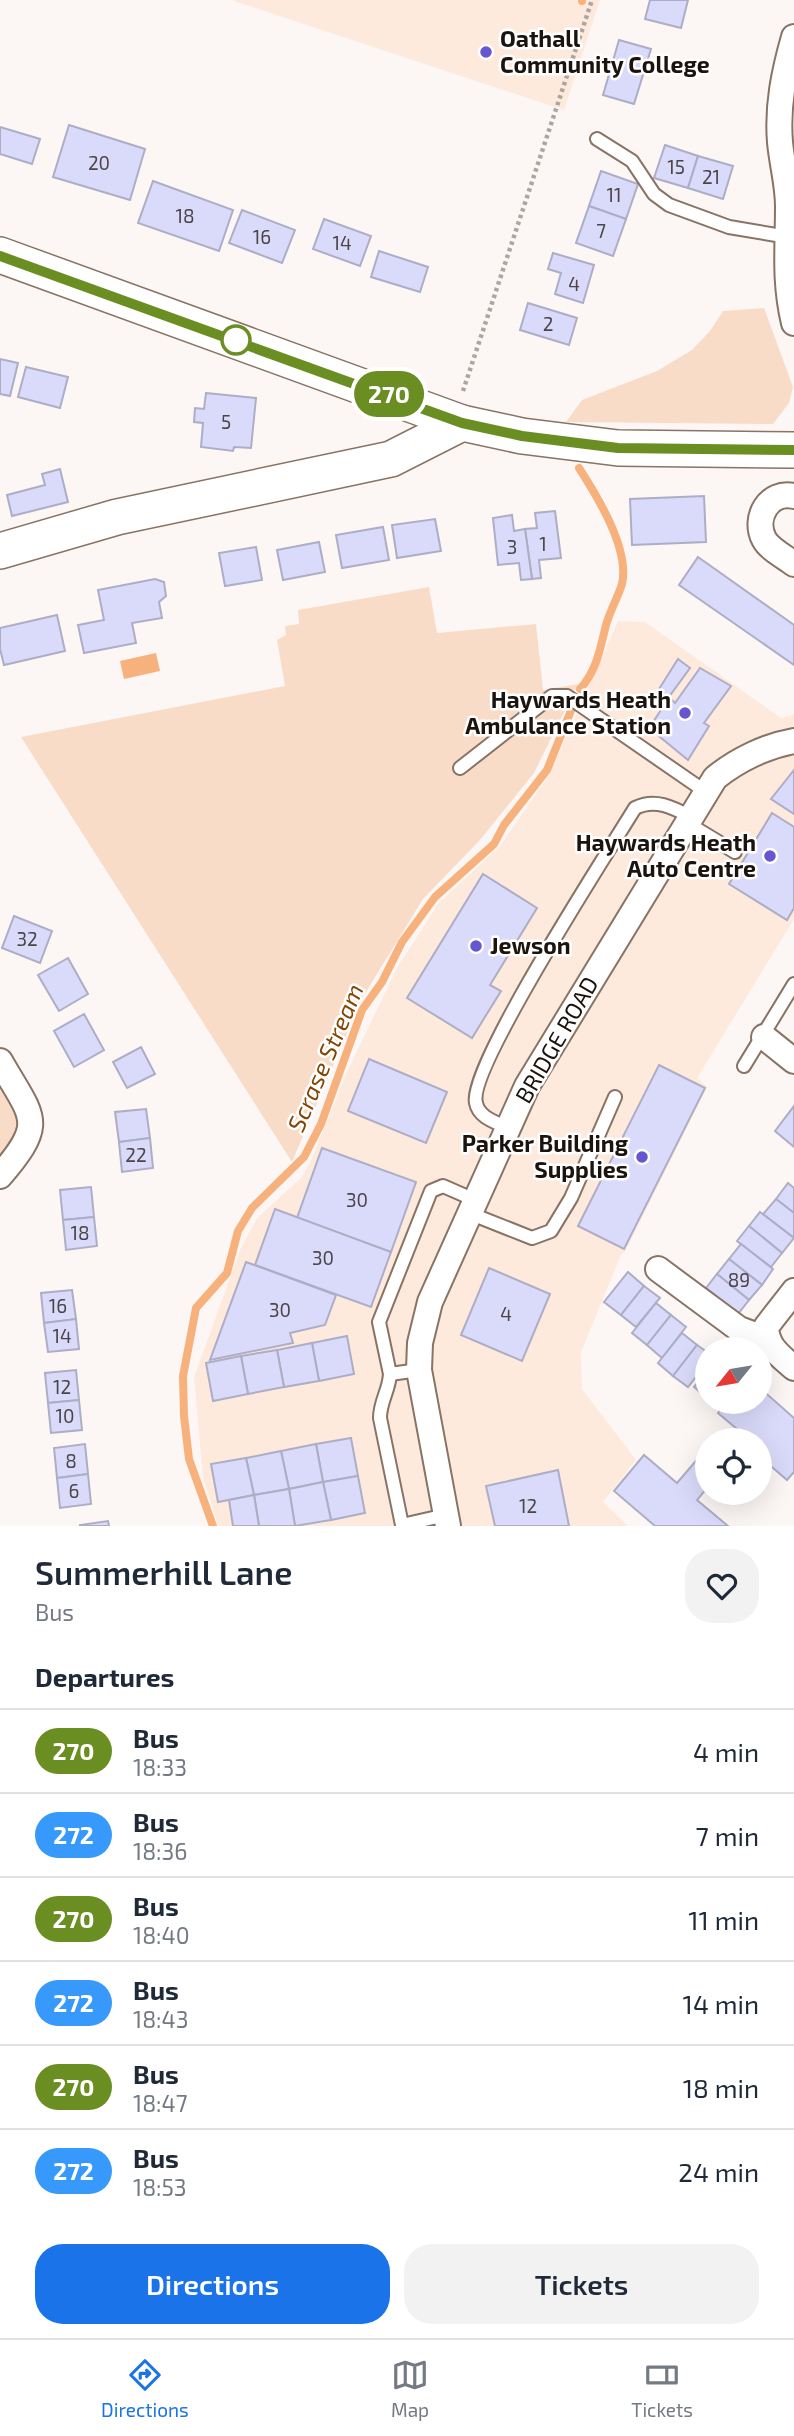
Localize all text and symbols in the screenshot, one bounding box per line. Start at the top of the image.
place label: Oathall Community College [500,24,710,78]
marker: Oathall Community College [478,44,494,60]
house number: 20 [88,151,110,174]
house number: 15 [667,155,685,178]
house number: 21 [702,165,720,188]
house number: 11 [606,183,622,206]
house number: 18 [175,204,195,227]
house number: 7 [596,219,606,242]
house number: 16 [253,225,271,248]
house number: 14 [332,231,352,254]
house number: 4 [568,272,580,295]
house number: 2 [543,312,553,335]
unlabelled marker [221,325,251,355]
line badge: 270 [349,371,429,417]
text: 270 [368,379,410,408]
house number: 5 [221,410,231,433]
house number: 1 [539,532,547,555]
house number: 3 [507,535,517,558]
place label: Haywards Heath Ambulance Station [465,685,671,739]
marker: Haywards Heath Ambulance Station [677,705,693,721]
place label: Haywards Heath Auto Centre [576,828,756,882]
marker: Haywards Heath Auto Centre [762,848,778,864]
house number: 32 [16,927,38,950]
place label: Jewson [490,931,571,959]
marker: Jewson [468,938,484,954]
street label: BRIDGE ROAD [509,971,604,1108]
water label: Scrase Stream [280,979,369,1136]
place label: Parker Building Supplies [462,1129,629,1183]
house number: 22 [125,1143,147,1166]
marker: Parker Building Supplies [634,1149,650,1165]
house number: 30 [346,1188,368,1211]
house number: 18 [70,1221,90,1244]
house number: 30 [312,1246,334,1269]
house number: 89 [728,1268,750,1291]
house number: 16 [49,1294,67,1317]
house number: 30 [269,1298,291,1321]
house number: 4 [500,1302,512,1325]
house number: 14 [52,1324,72,1347]
north arrow [695,1337,772,1414]
map controls [695,1337,772,1505]
house number: 12 [53,1375,71,1398]
house number: 10 [55,1404,75,1427]
button: locate [695,1428,772,1505]
house number: 8 [65,1449,77,1472]
house number: 6 [69,1479,79,1502]
house number: 12 [519,1494,537,1517]
button: heart [685,1549,759,1623]
text: Summerhill Lane [35,1552,292,1592]
text: Bus [35,1598,74,1626]
text: Departures [35,1661,174,1692]
text: Bus [133,1722,179,1753]
text: 270 [53,1736,94,1765]
text: 4 min [693,1736,759,1767]
text: 18:33 [133,1753,187,1781]
text: Bus [133,1806,179,1837]
text: 272 [53,1820,94,1849]
text: 7 min [696,1820,759,1851]
text: 18:36 [133,1837,188,1865]
text: Bus [133,1890,179,1921]
text: 270 [53,1904,94,1933]
text: 11 min [688,1904,759,1935]
text: 18:40 [133,1921,190,1949]
text: Bus [133,1974,179,2005]
text: 272 [53,1988,94,2017]
text: 14 min [683,1988,759,2019]
text: 18:43 [133,2005,188,2033]
text: Bus [133,2058,179,2089]
text: 270 [53,2072,94,2101]
text: 18 min [683,2072,759,2103]
text: 18:47 [133,2089,187,2117]
text: Bus [133,2142,179,2173]
text: 272 [53,2156,94,2185]
text: 24 min [678,2156,759,2187]
text: 18:53 [133,2173,187,2201]
button: Directions [35,2244,390,2324]
button: Tickets [404,2244,759,2324]
tab: Directions [101,2356,189,2421]
tab: Map [391,2356,429,2421]
tab: Tickets [631,2356,693,2421]

